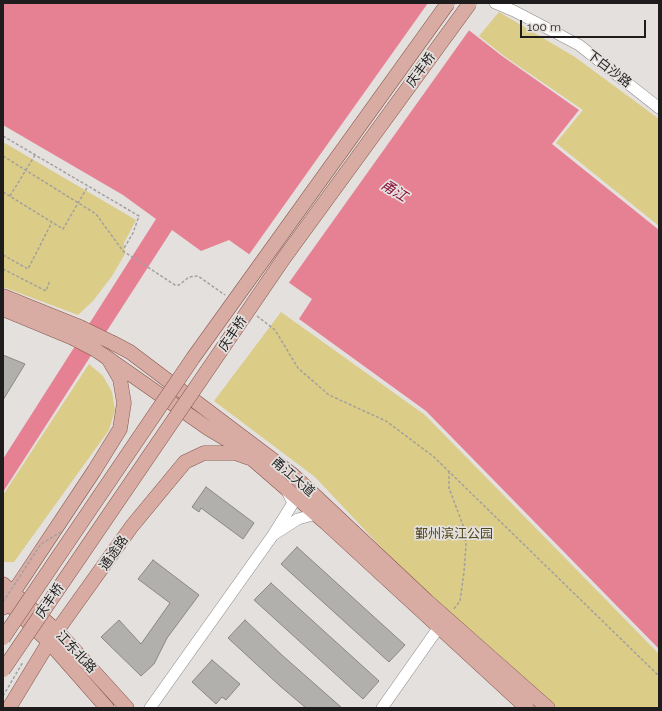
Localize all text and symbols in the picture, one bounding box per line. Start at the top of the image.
scale bar [522,12,648,38]
text: 100 m [527,20,561,34]
street label: 下白沙路 [584,47,634,91]
street label: 庆丰桥 [403,50,439,90]
water label: 甬江 [378,176,410,206]
street label: 庆丰桥 [216,313,250,355]
street label: 甬江大道 [268,454,318,500]
park label: 鄞州滨江公园 [415,526,493,542]
street label: 通途路 [96,533,132,573]
street label: 庆丰桥 [33,580,67,622]
street label: 江东北路 [53,628,99,676]

